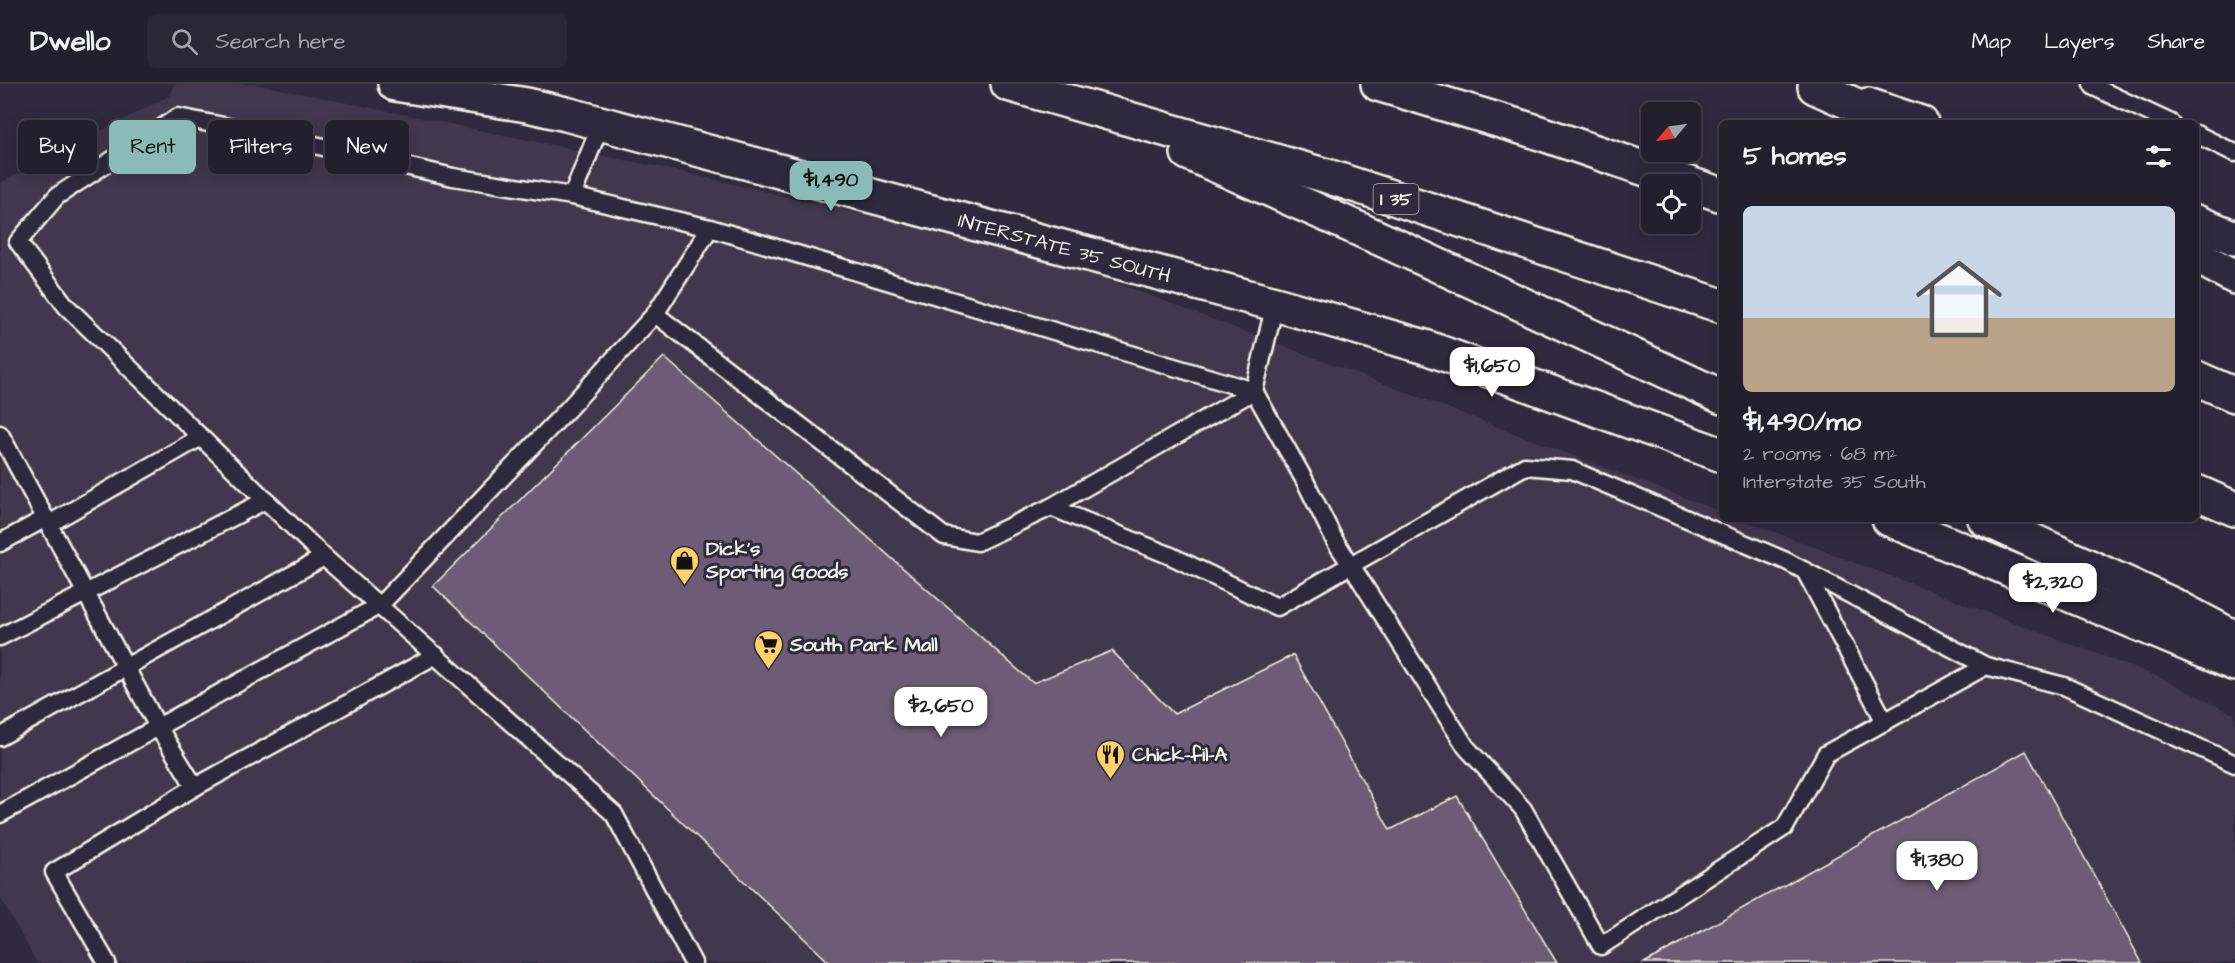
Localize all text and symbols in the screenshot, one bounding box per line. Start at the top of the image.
search box [147,14,567,68]
text: Dwello [30,22,111,61]
icon: search [168,25,201,58]
text: Search here [216,26,345,57]
text: Map [1971,27,2011,56]
text: Layers [2044,27,2114,56]
text: Share [2147,27,2205,56]
north arrow [1641,102,1701,162]
map controls [1641,102,1701,234]
chip: Buy [18,120,97,174]
chip: Rent [109,120,196,174]
chip: Filters [208,120,313,174]
chip: New [325,120,409,174]
text: 5 homes [1743,138,1847,174]
icon: filters [2142,140,2175,173]
pin: $1,490 [782,161,880,212]
text: $1,490 [804,166,858,194]
button: locate [1641,174,1701,234]
road number: I 35 [1374,184,1418,214]
street label: INTERSTATE 35 SOUTH [955,207,1174,290]
icon: home [1905,245,2013,353]
pin: $1,650 [1443,347,1541,398]
text: $1,650 [1464,352,1520,380]
text: $1,490/mo [1743,404,1861,440]
text: 2 rooms · 68 m² [1743,440,1897,468]
text: Interstate 35 South [1743,468,1926,496]
place label: Dick's Sporting Goods [705,535,848,587]
shop icon: Dick's Sporting Goods [669,544,701,586]
pin: $2,320 [2004,563,2102,614]
text: $2,320 [2023,568,2083,596]
supermarket icon: South Park Mall [753,628,785,670]
place label: South Park Mall [789,631,938,659]
pin: $2,650 [892,687,990,738]
text: $2,650 [908,692,974,720]
restaurant icon: Chick-fil-A [1095,738,1127,780]
place label: Chick-fil-A [1132,741,1228,769]
pin: $1,380 [1888,841,1986,892]
text: $1,380 [1910,846,1964,874]

